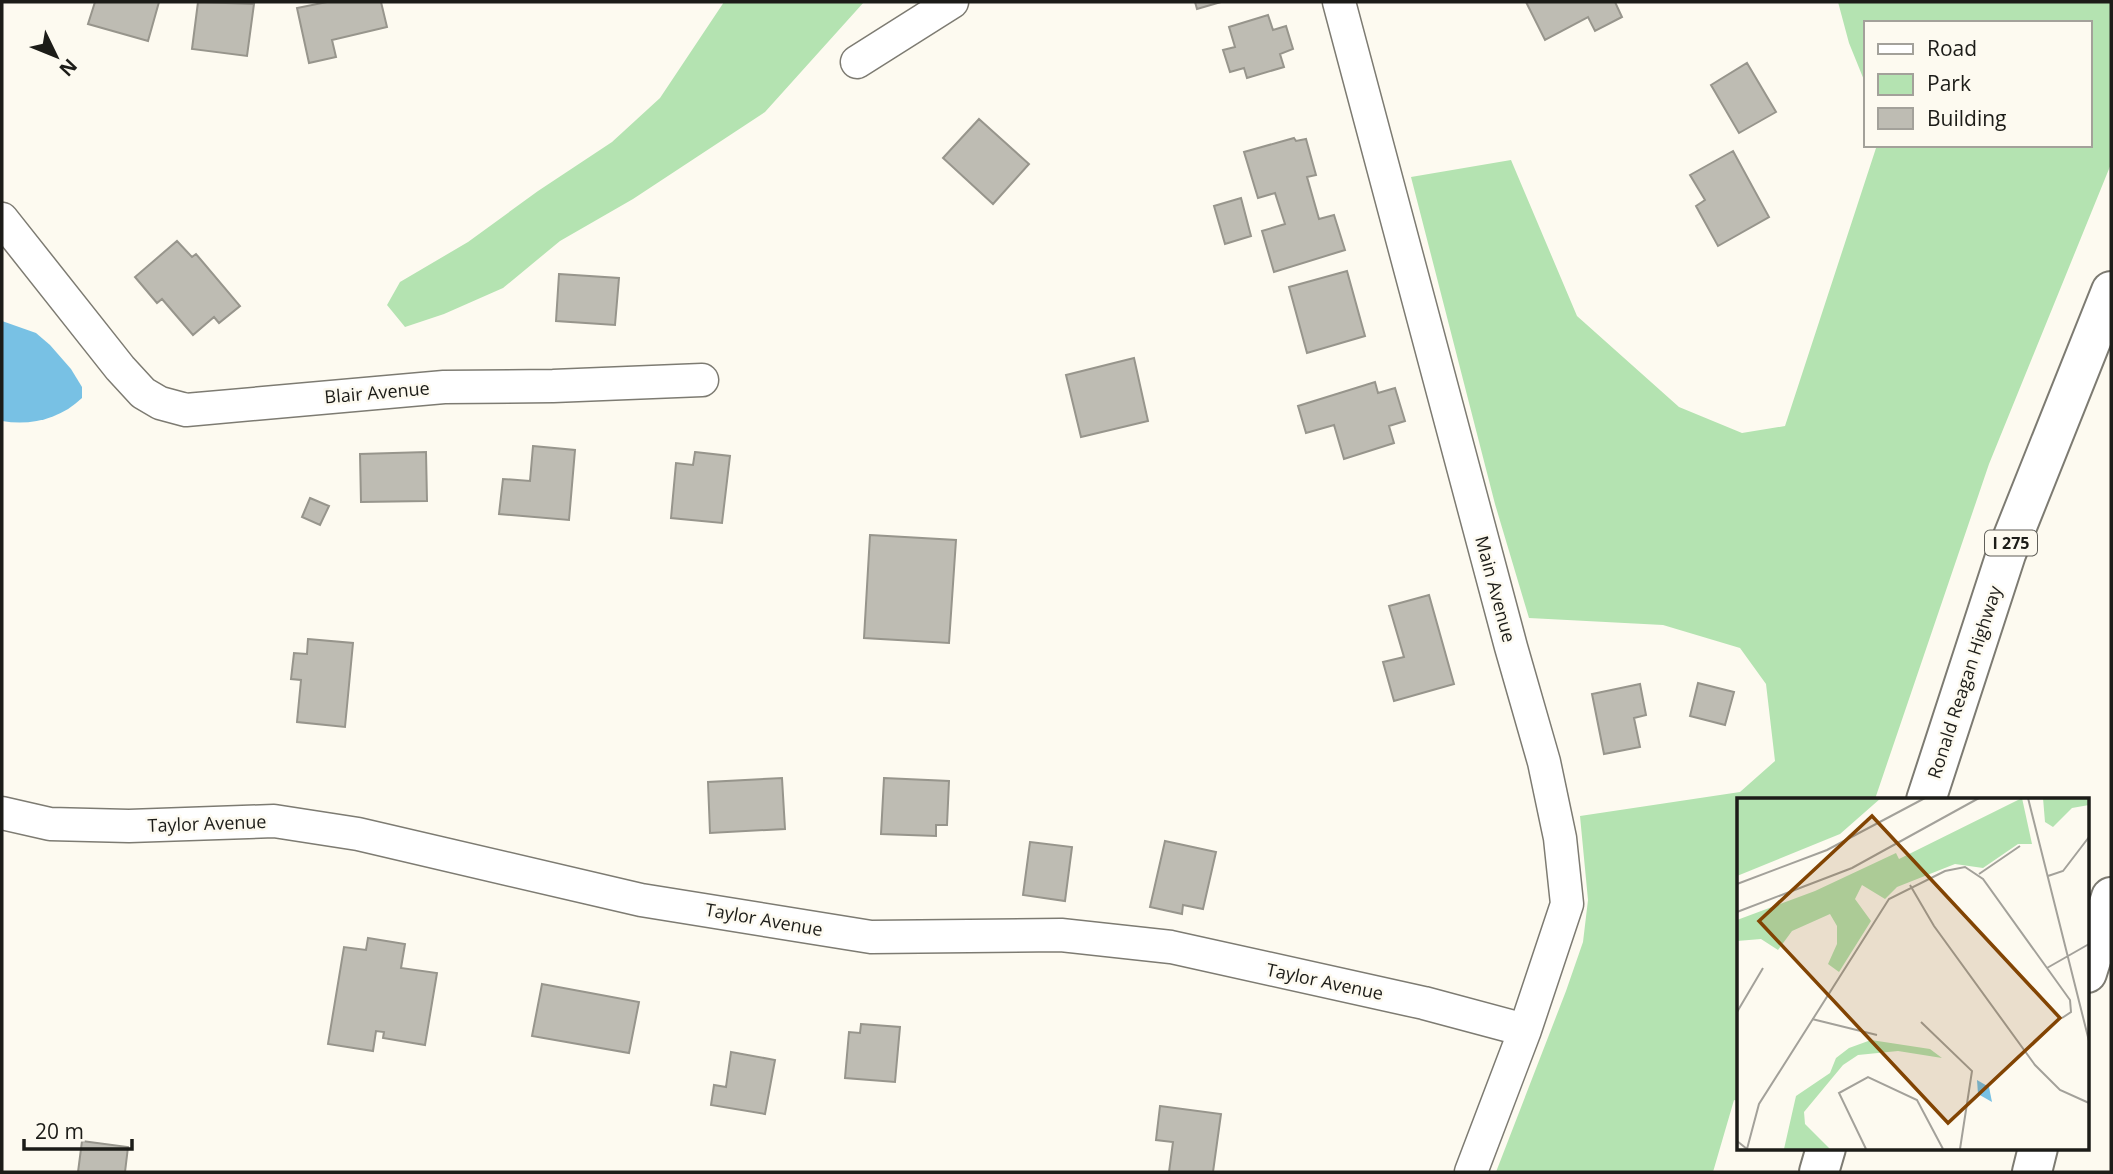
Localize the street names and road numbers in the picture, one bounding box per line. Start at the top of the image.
street label: Blair Avenue [323,375,431,409]
road number: I 275 [1985,530,2037,556]
street label: Main Avenue [1470,533,1522,645]
street label: Ronald Reagan Highway [1921,582,2007,782]
street label: Taylor Avenue [147,809,267,837]
street label: Taylor Avenue [703,897,825,941]
street label: Taylor Avenue [1264,957,1386,1005]

